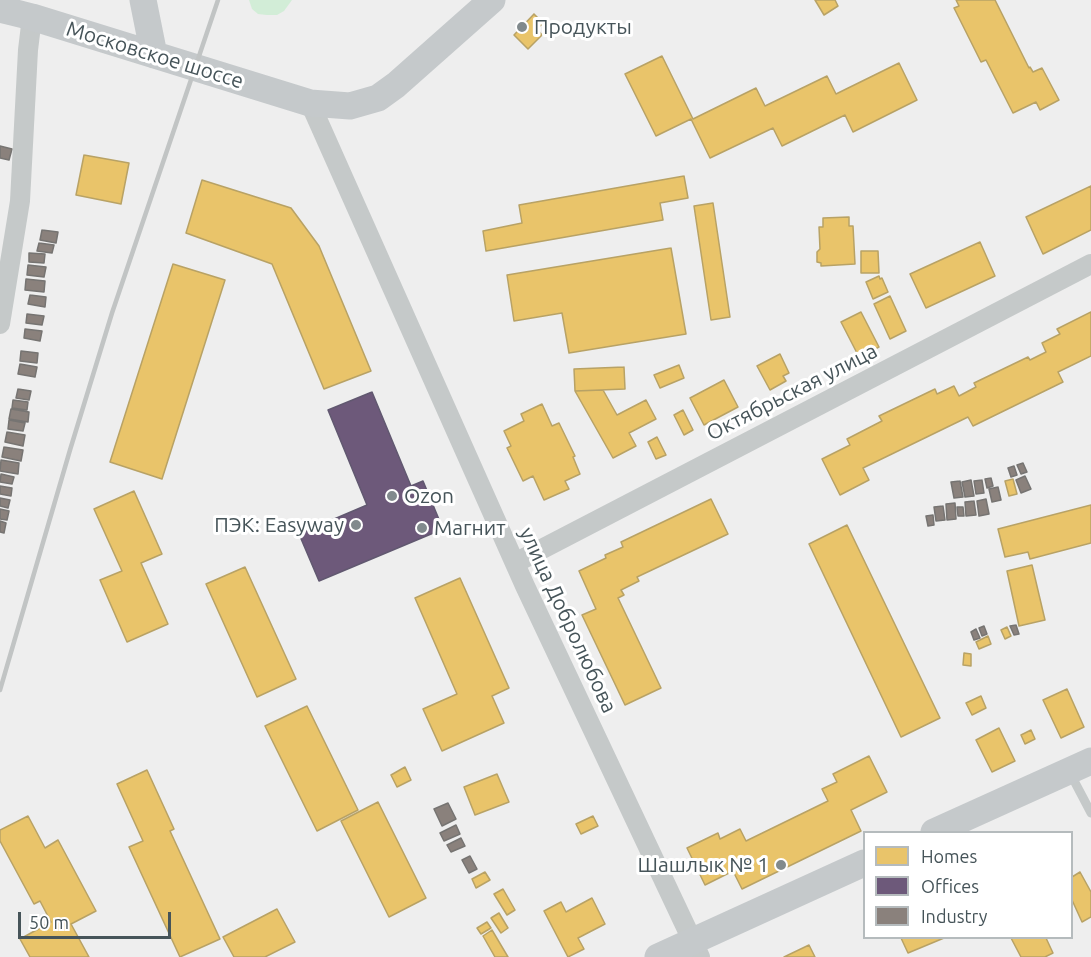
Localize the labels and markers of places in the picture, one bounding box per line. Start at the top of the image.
place label: Продукты [534,14,632,40]
marker: Продукты [515,20,529,34]
place label: Ozon [404,483,454,509]
marker: Ozon [385,489,399,503]
place label: ПЭК: Easyway [214,512,344,538]
place label: Магнит [434,515,506,541]
marker: ПЭК: Easyway [349,518,363,532]
marker: Магнит [415,521,429,535]
place label: Шашлык № 1 [637,852,769,878]
marker: Шашлык № 1 [774,858,788,872]

